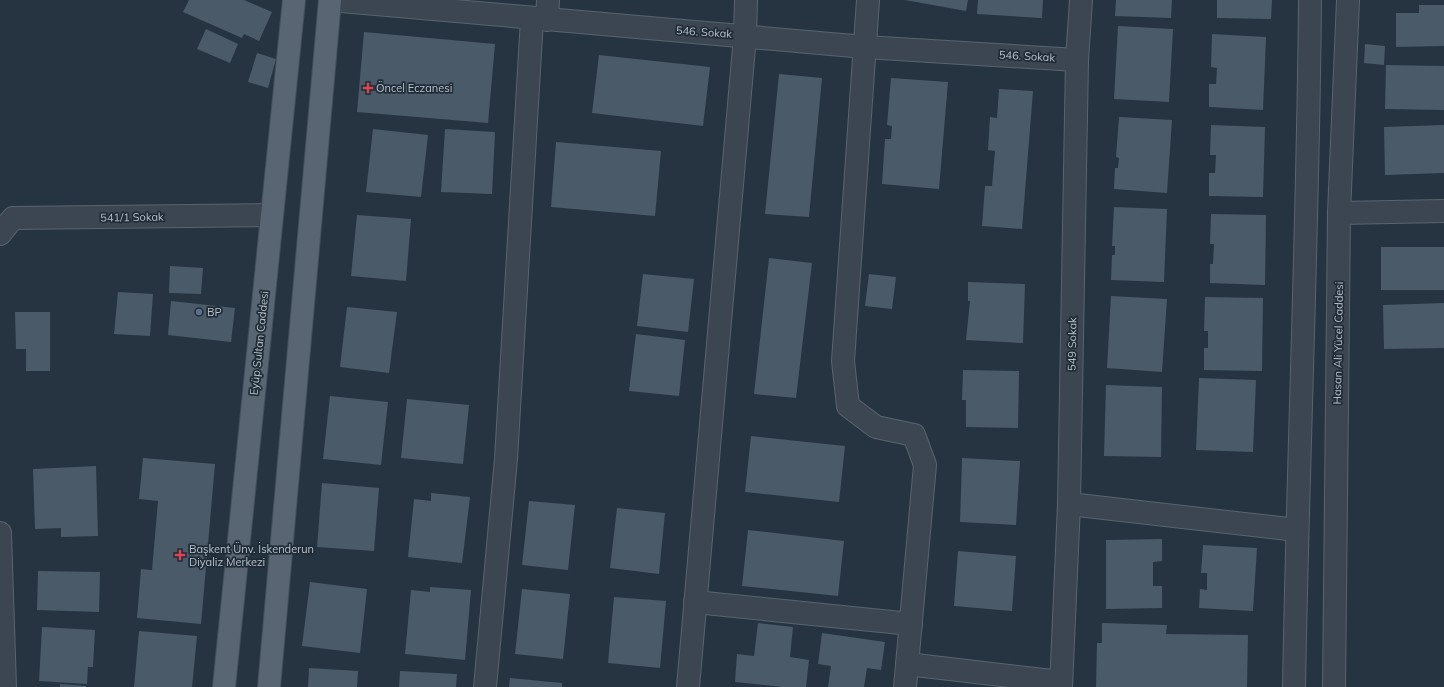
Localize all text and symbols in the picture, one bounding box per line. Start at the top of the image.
street label: 546. Sokak [675,23,733,41]
street label: 546. Sokak [999,48,1056,64]
place label: Öncel Eczanesi [376,81,452,95]
marker: Öncel Eczanesi [363,83,373,93]
street label: 541/1 Sokak [100,209,164,225]
street label: Hasan Ali Yücel Caddesi [1330,281,1346,405]
street label: Eyüp Sultan Caddesi [247,290,271,396]
place label: BP [207,305,222,319]
marker: BP [194,307,204,317]
street label: 549 Sokak [1065,317,1079,371]
place label: Başkent Ünv. İskenderun Diyaliz Merkezi [189,542,314,569]
marker: Başkent Ünv. İskenderun Diyaliz Merkezi [174,549,186,561]

